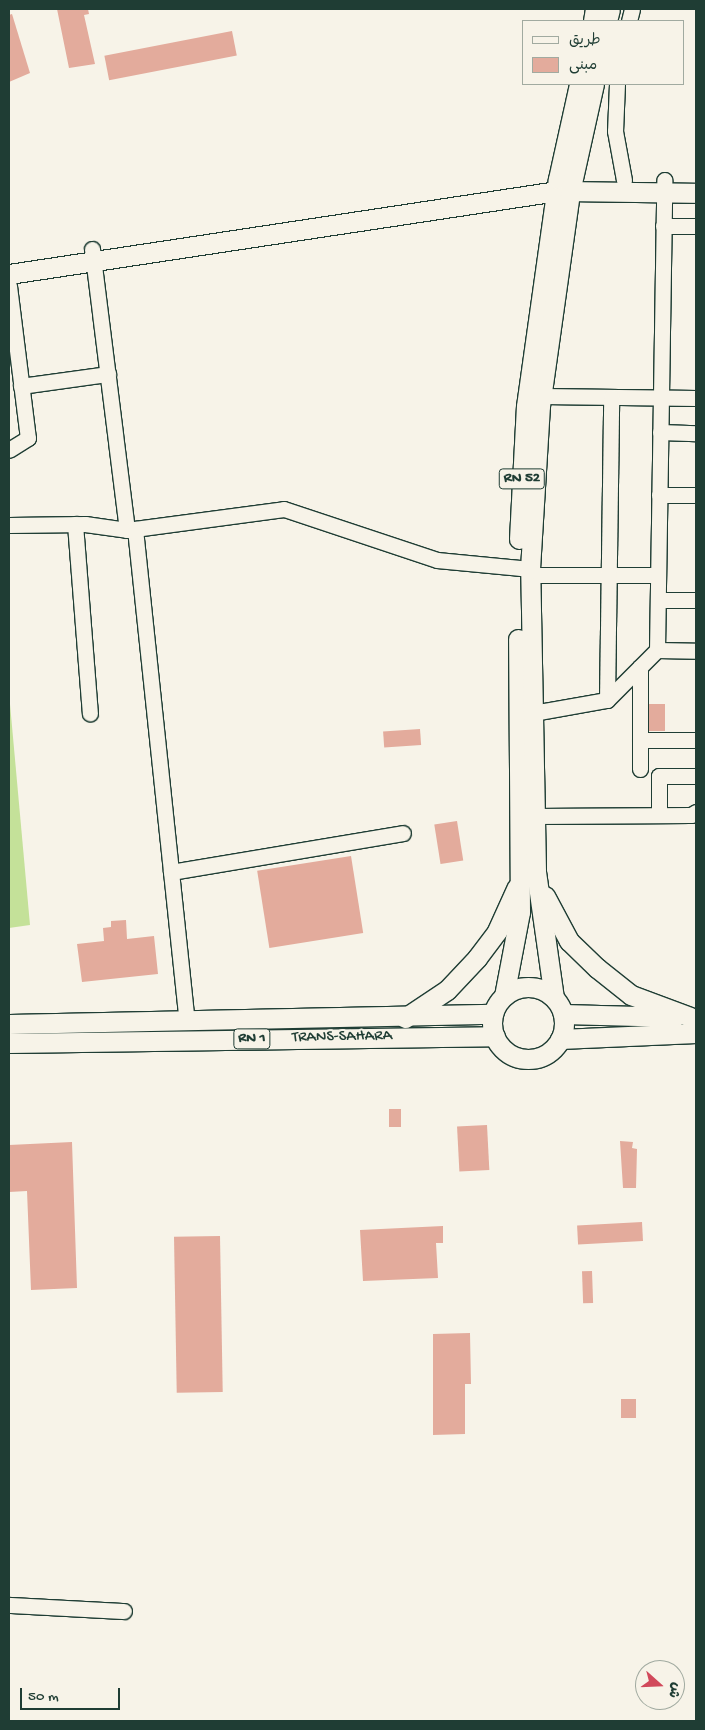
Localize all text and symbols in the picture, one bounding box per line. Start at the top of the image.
legend [522,20,685,85]
text: طريق [569,32,601,50]
text: مبنى [569,57,597,75]
road number: RN 52 [498,466,546,492]
road number: RN 1 [233,1026,271,1052]
street label: TRANS-SAHARA [292,1028,392,1048]
north arrow [635,1660,685,1710]
scale bar [22,1678,122,1710]
text: ش [663,1680,684,1700]
text: 50 m [28,1688,59,1706]

